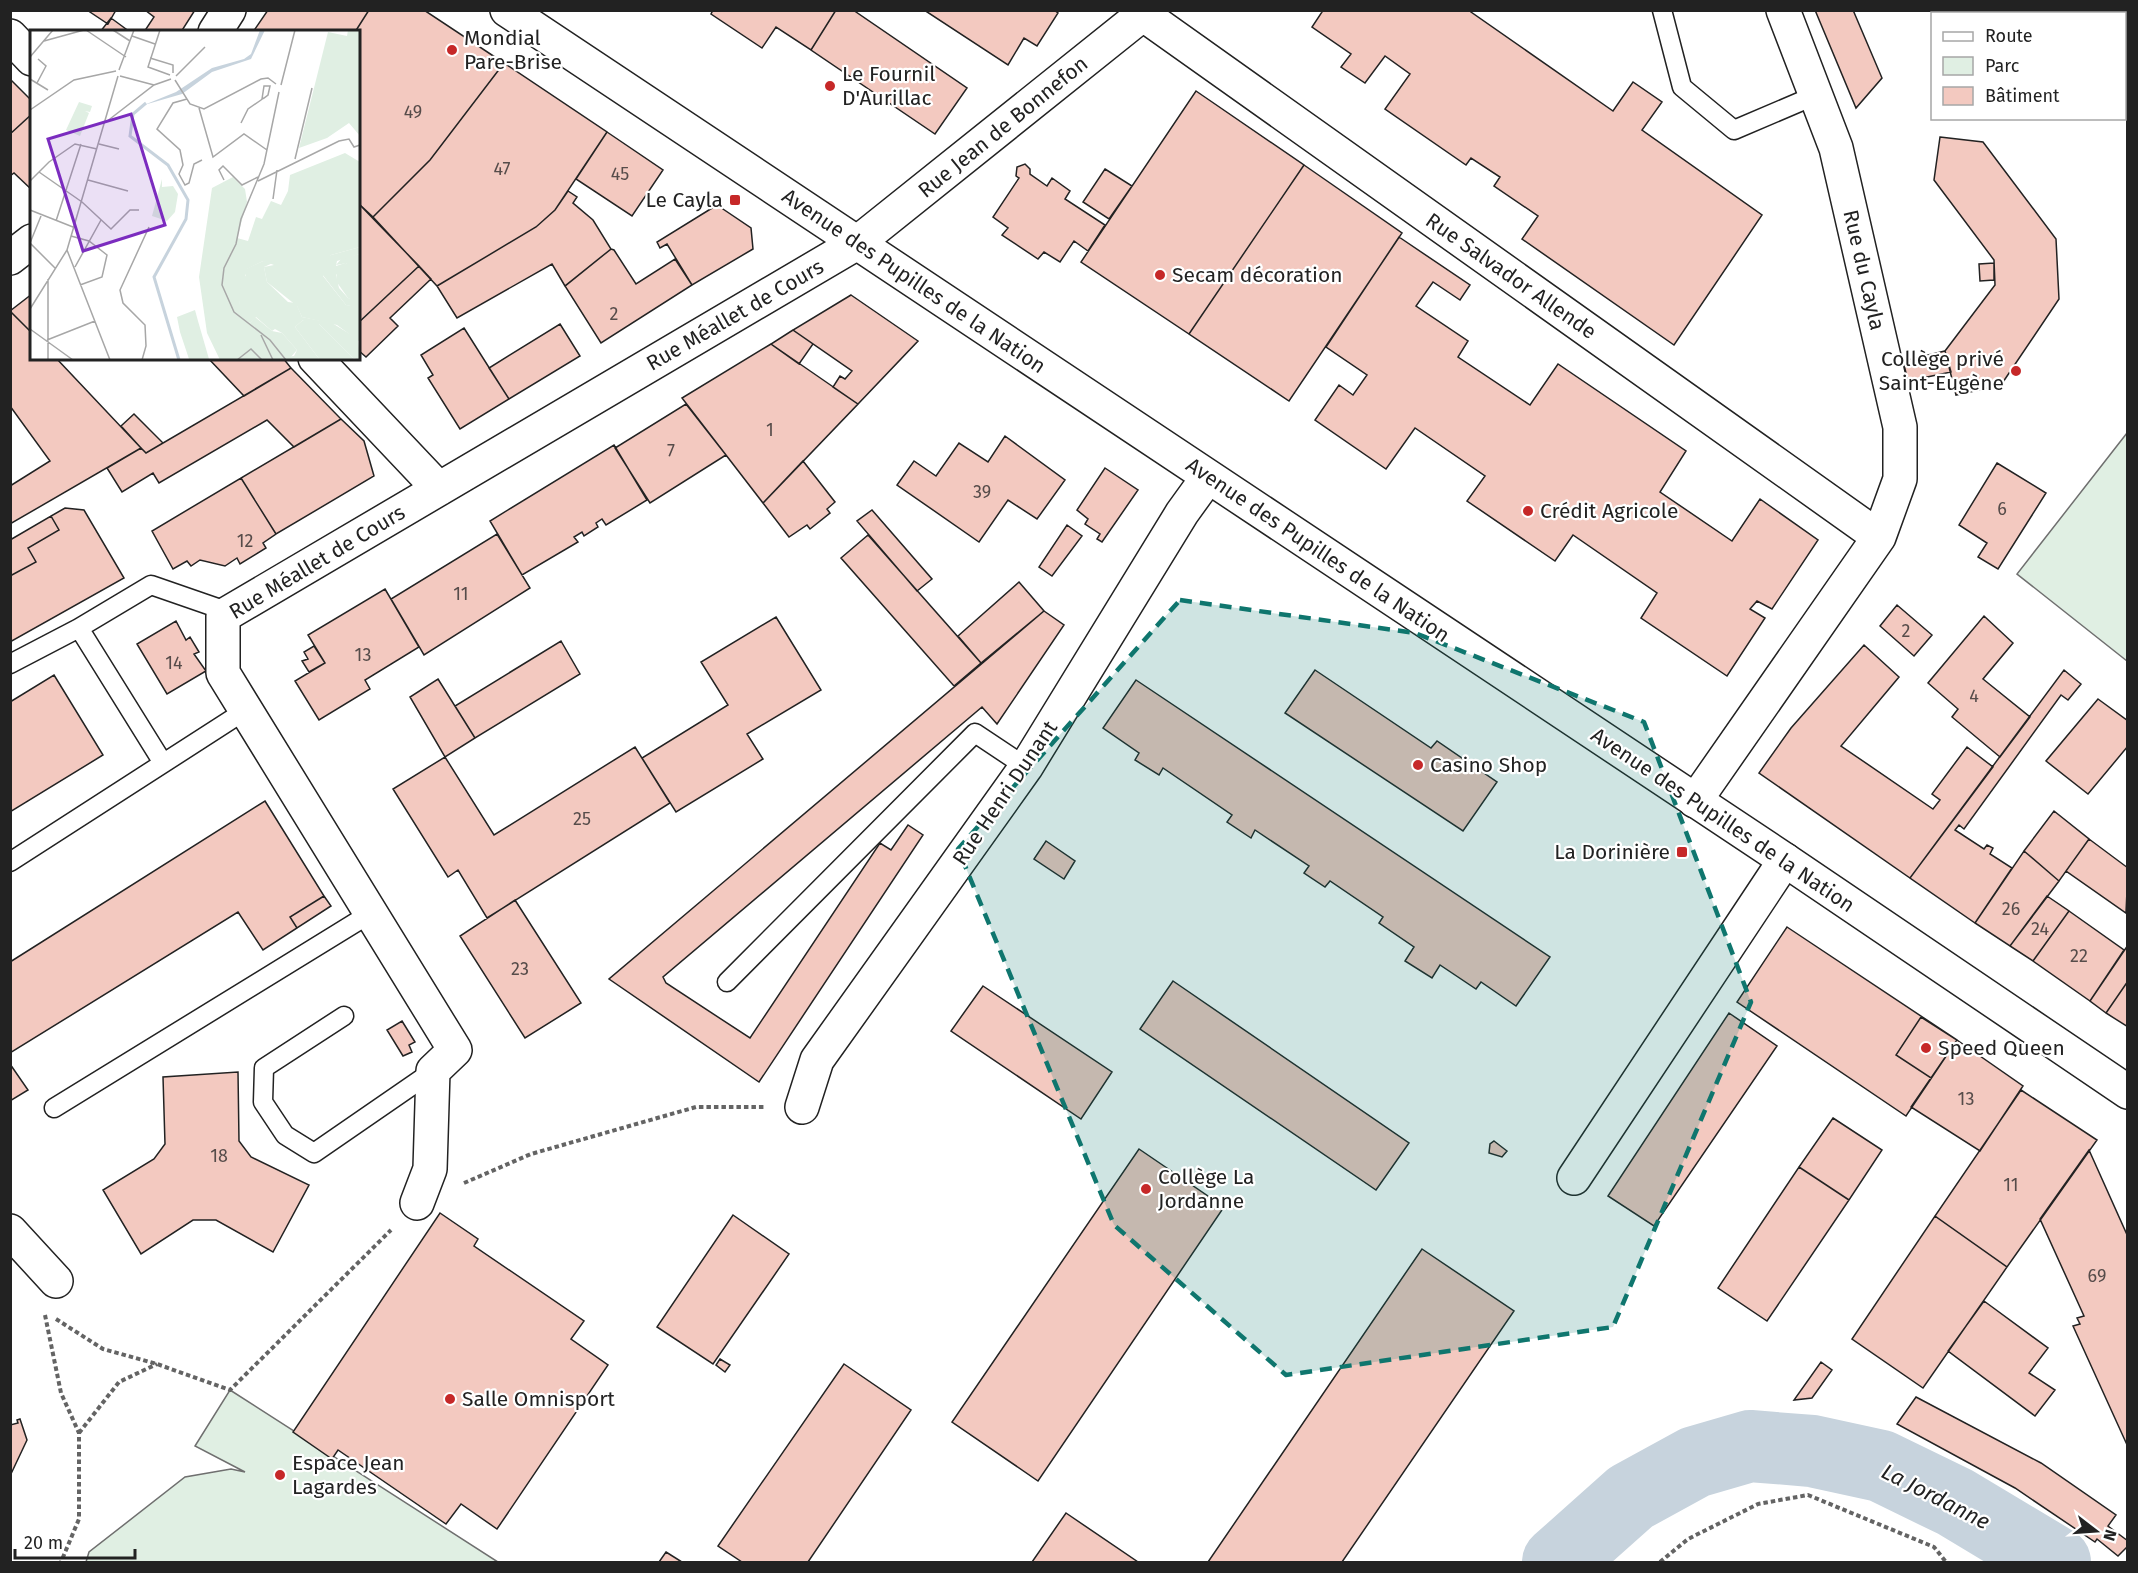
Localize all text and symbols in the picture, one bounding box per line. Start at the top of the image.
legend [1931,12,2126,120]
place label: Mondial Pare-Brise [464,25,562,75]
text: Route [1985,25,2033,47]
inset map [30,30,360,360]
marker: Mondial Pare-Brise [445,43,459,57]
street label: Rue Jean de Bonnefon [913,51,1093,203]
text: Parc [1985,55,2020,77]
place label: Le Fournil D'Aurillac [842,61,936,111]
marker: Le Fournil D'Aurillac [823,79,837,93]
text: Bâtiment [1985,85,2060,107]
house number: 49 [404,101,422,123]
house number: 47 [493,158,511,180]
house number: 45 [611,163,629,185]
street label: Avenue des Pupilles de la Nation [777,183,1051,379]
place label: Le Cayla [646,187,723,213]
marker: Le Cayla [728,193,742,207]
street label: Rue Salvador Allende [1421,207,1601,345]
street label: Rue du Cayla [1838,207,1890,333]
street label: Rue Méallet de Cours [642,254,828,376]
place label: Secam décoration [1172,262,1342,288]
marker: Secam décoration [1153,268,1167,282]
house number: 2 [610,303,619,325]
place label: Collège privé Saint-Eugène [1879,346,2004,396]
marker: Collège privé Saint-Eugène [2009,364,2023,378]
house number: 1 [766,419,774,441]
house number: 7 [667,440,675,462]
street label: Avenue des Pupilles de la Nation [1181,452,1455,648]
house number: 39 [973,481,991,503]
place label: Crédit Agricole [1540,498,1678,524]
house number: 6 [1997,498,2007,520]
street label: Rue Méallet de Cours [224,499,410,625]
marker: Crédit Agricole [1521,504,1535,518]
house number: 12 [237,530,253,552]
house number: 11 [453,583,469,605]
house number: 2 [1902,620,1911,642]
house number: 13 [355,644,371,666]
house number: 14 [165,652,183,674]
house number: 4 [1969,685,1979,707]
street label: Rue Henri Dunant [947,715,1063,870]
street label: Avenue des Pupilles de la Nation [1586,722,1860,918]
place label: Casino Shop [1430,752,1547,778]
marker: Casino Shop [1411,758,1425,772]
house number: 25 [573,808,591,830]
place label: La Dorinière [1554,839,1670,865]
marker: La Dorinière [1675,845,1689,859]
house number: 26 [2002,898,2020,920]
house number: 24 [2031,918,2049,940]
house number: 22 [2070,945,2088,967]
house number: 23 [511,958,529,980]
place label: Speed Queen [1938,1035,2065,1061]
marker: Speed Queen [1919,1041,1933,1055]
house number: 13 [1958,1088,1974,1110]
house number: 18 [210,1145,228,1167]
place label: Collège La Jordanne [1158,1164,1255,1214]
house number: 11 [2003,1174,2019,1196]
marker: Collège La Jordanne [1139,1182,1153,1196]
house number: 69 [2088,1265,2106,1287]
place label: Salle Omnisport [462,1386,615,1412]
marker: Salle Omnisport [443,1392,457,1406]
place label: Espace Jean Lagardes [292,1450,405,1500]
water label: La Jordanne [1877,1458,1994,1535]
marker: Espace Jean Lagardes [273,1468,287,1482]
north arrow [2066,1501,2126,1561]
scale bar [15,1522,135,1560]
text: N [2099,1527,2121,1543]
text: 20 m [24,1532,63,1554]

